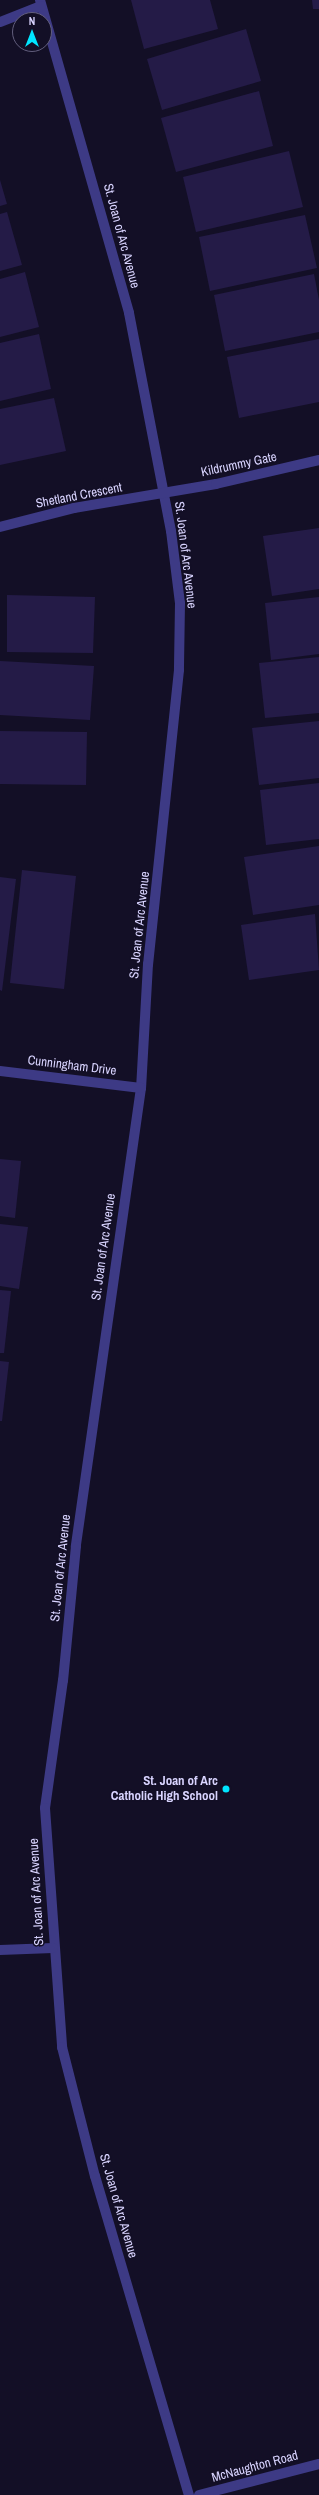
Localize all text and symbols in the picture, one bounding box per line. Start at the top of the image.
north arrow [12,12,52,52]
text: N [29,14,35,28]
street label: St. Joan of Arc Avenue [99,181,143,291]
street label: Kildrummy Gate [200,449,278,481]
street label: Shetland Crescent [34,480,124,512]
street label: St. Joan of Arc Avenue [171,500,199,610]
street label: St. Joan of Arc Avenue [127,870,153,980]
street label: Cunningham Drive [27,1053,117,1079]
street label: St. Joan of Arc Avenue [89,1192,119,1302]
street label: St. Joan of Arc Avenue [48,1513,74,1623]
place label: St. Joan of Arc Catholic High School [111,1774,218,1805]
marker: St. Joan of Arc Catholic High School [221,1784,231,1794]
street label: St. Joan of Arc Avenue [26,1837,48,1947]
street label: St. Joan of Arc Avenue [95,2152,141,2260]
street label: McNaughton Road [210,2448,300,2486]

